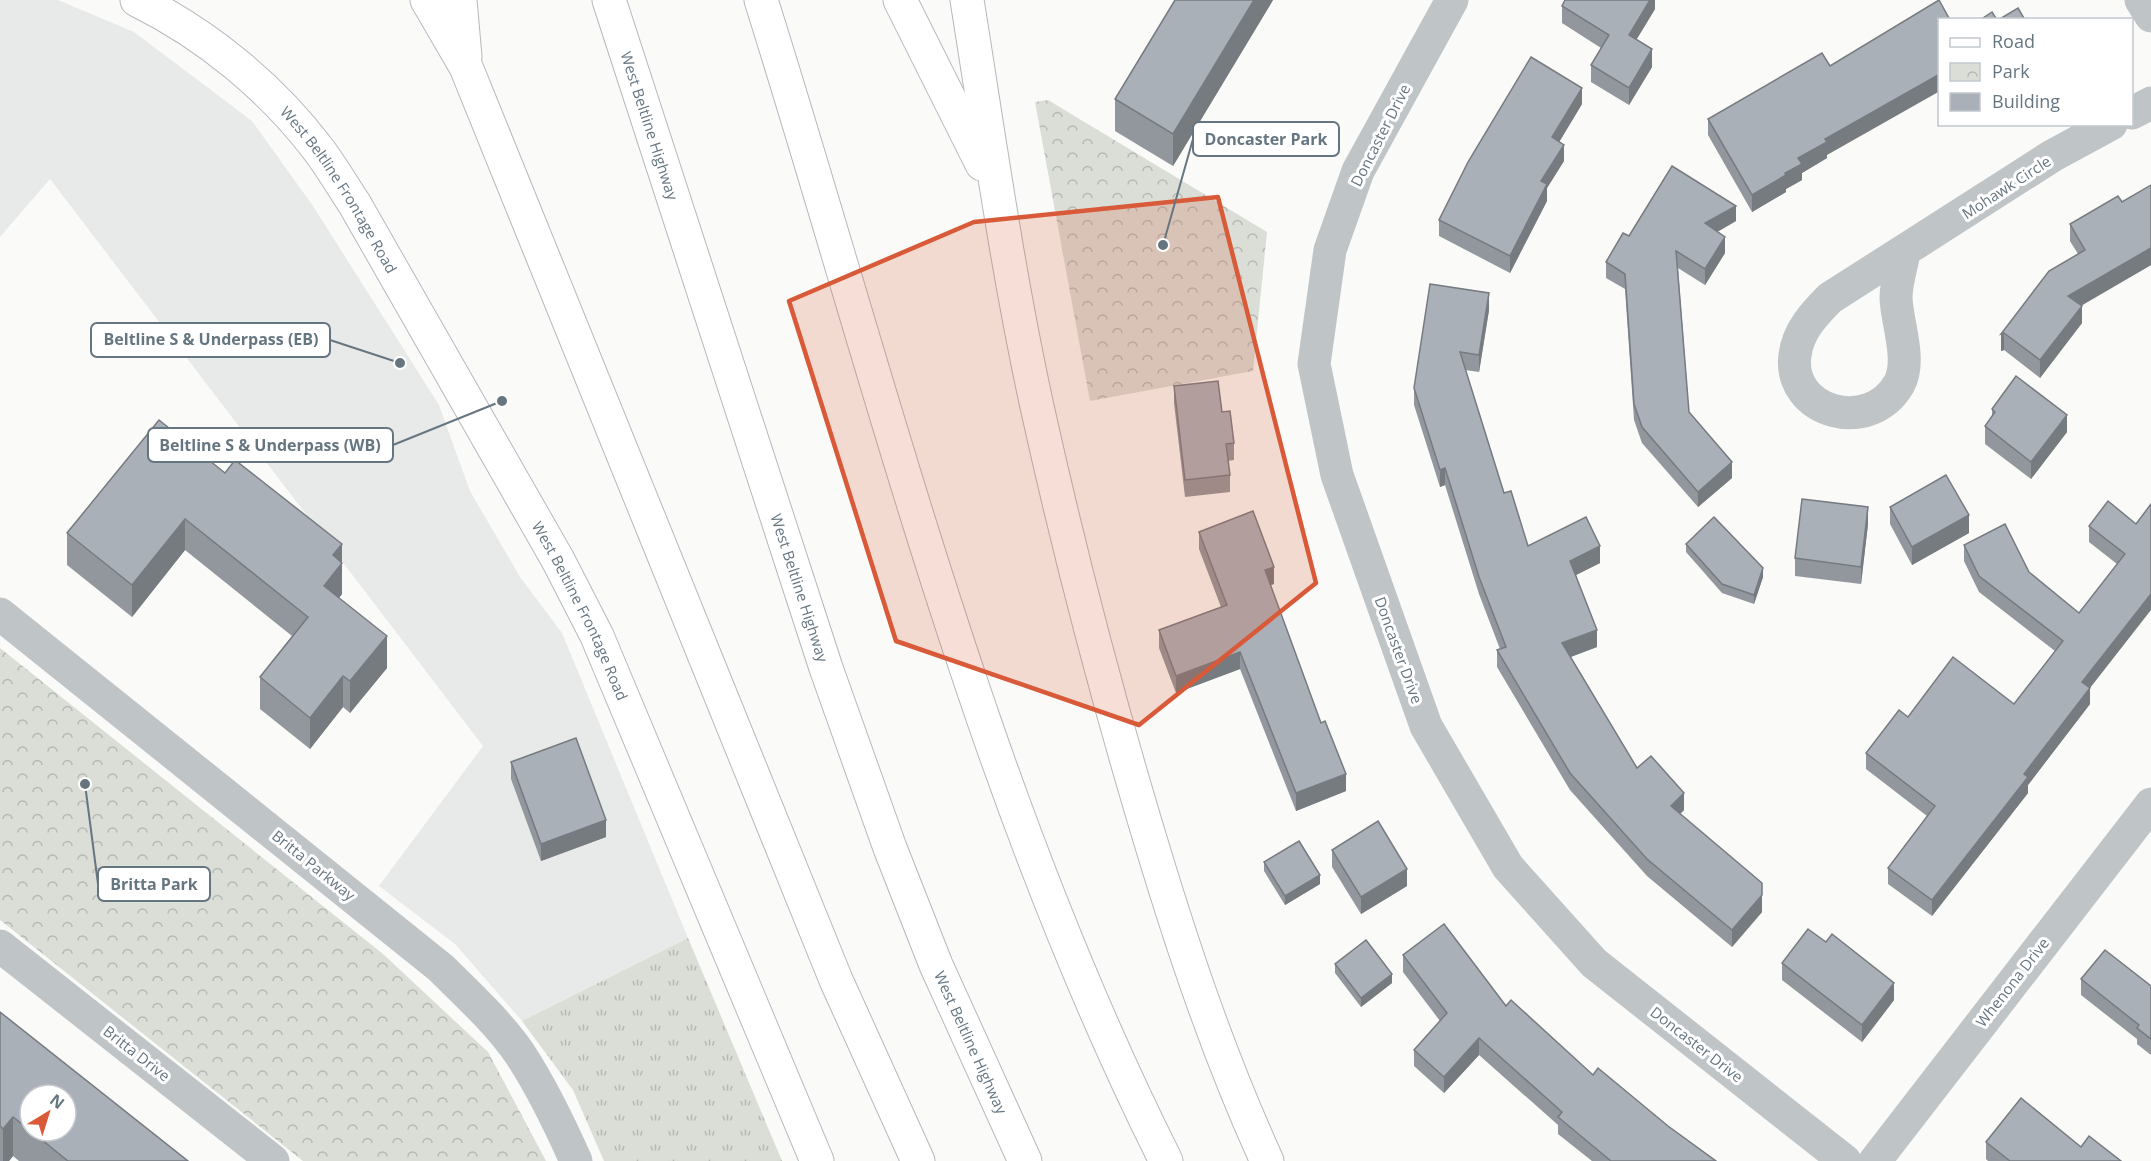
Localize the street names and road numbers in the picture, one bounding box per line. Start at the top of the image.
street label: West Beltline Highway [616,49,683,203]
street label: Doncaster Drive [1346,80,1414,190]
street label: West Beltline Frontage Road [276,102,402,277]
street label: Mohawk Circle [1958,151,2054,223]
street label: West Beltline Highway [767,511,834,665]
street label: West Beltline Frontage Road [528,518,633,703]
street label: Doncaster Drive [1370,594,1428,706]
street label: Britta Parkway [268,825,360,905]
street label: Whenona Drive [1971,933,2053,1031]
street label: West Beltline Highway [930,968,1012,1117]
street label: Doncaster Drive [1647,1002,1747,1086]
street label: Britta Drive [100,1021,174,1085]

